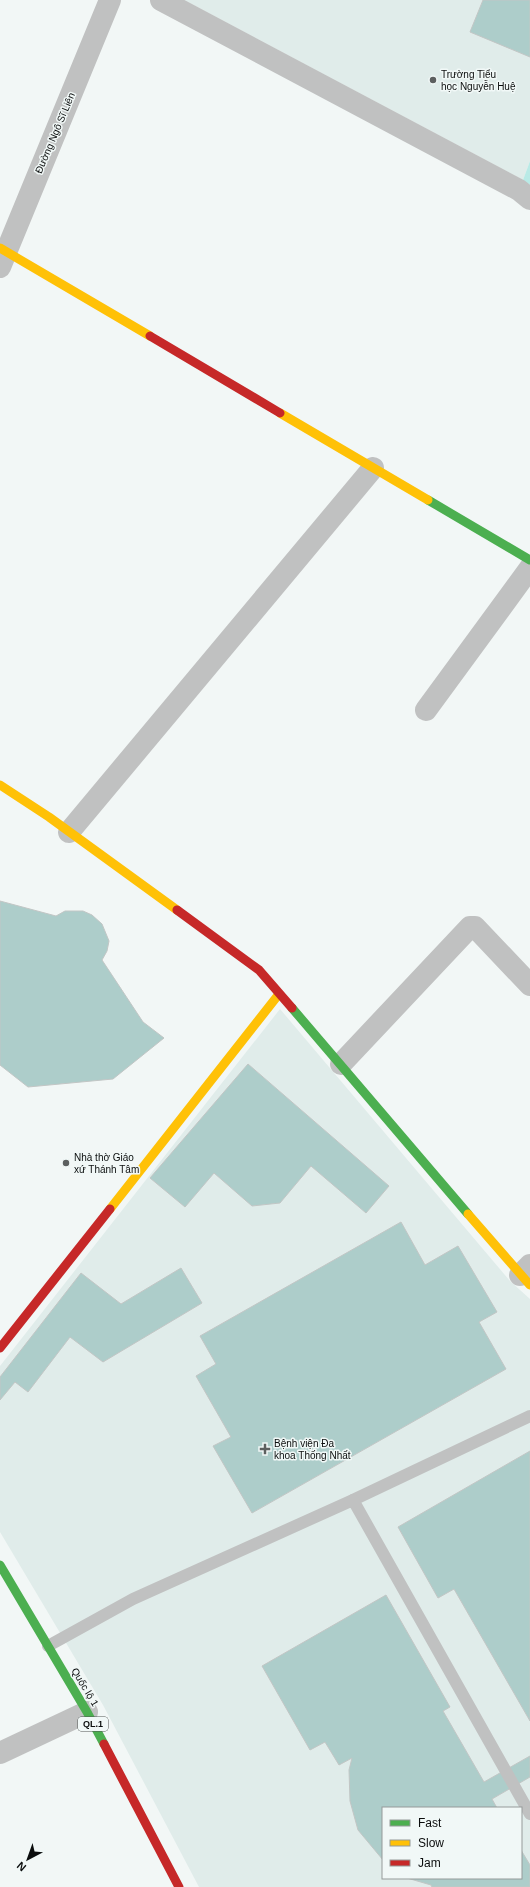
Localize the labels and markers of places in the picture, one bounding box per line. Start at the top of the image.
place label: Trường Tiểu học Nguyễn Huệ [441,69,516,92]
marker: Trường Tiểu học Nguyễn Huệ [428,75,438,85]
place label: Nhà thờ Giáo xứ Thánh Tâm [74,1152,139,1175]
marker: Nhà thờ Giáo xứ Thánh Tâm [61,1158,71,1168]
place label: Bệnh viện Đa khoa Thống Nhất [274,1438,351,1461]
marker: Bệnh viện Đa khoa Thống Nhất [259,1443,271,1455]

